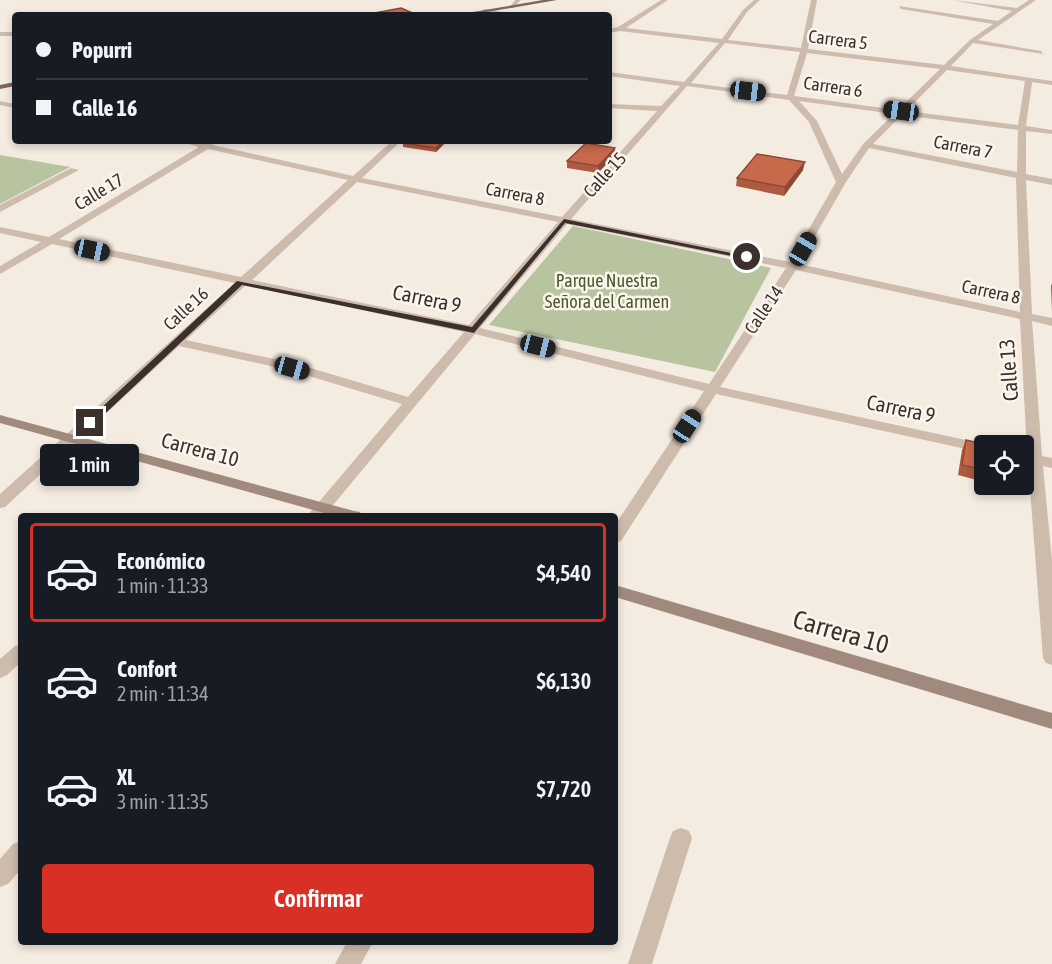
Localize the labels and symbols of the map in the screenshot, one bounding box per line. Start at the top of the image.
street label: Carrera 5 [807,25,869,54]
street label: Carrera 6 [802,72,864,101]
car [729,80,767,102]
car [882,100,920,122]
street label: Carrera 7 [932,131,994,162]
street label: Calle 15 [579,148,630,202]
street label: Calle 17 [70,169,127,214]
street label: Carrera 8 [484,178,546,209]
car [786,229,820,269]
car [73,237,111,263]
route start [733,243,760,270]
park label: Parque Nuestra Señora del Carmen [545,270,669,312]
street label: Carrera 8 [960,275,1022,308]
street label: Carrera 9 [391,279,464,317]
street label: Calle 14 [740,282,787,338]
street label: Calle 16 [159,283,212,335]
car [518,333,558,359]
street label: Calle 13 [994,338,1022,402]
car [272,354,312,382]
street label: Carrera 9 [865,389,938,427]
car [670,406,704,446]
route end [76,409,103,436]
street label: Carrera 10 [159,427,242,471]
callout: 1 min [40,444,140,486]
street label: Carrera 10 [790,604,892,660]

